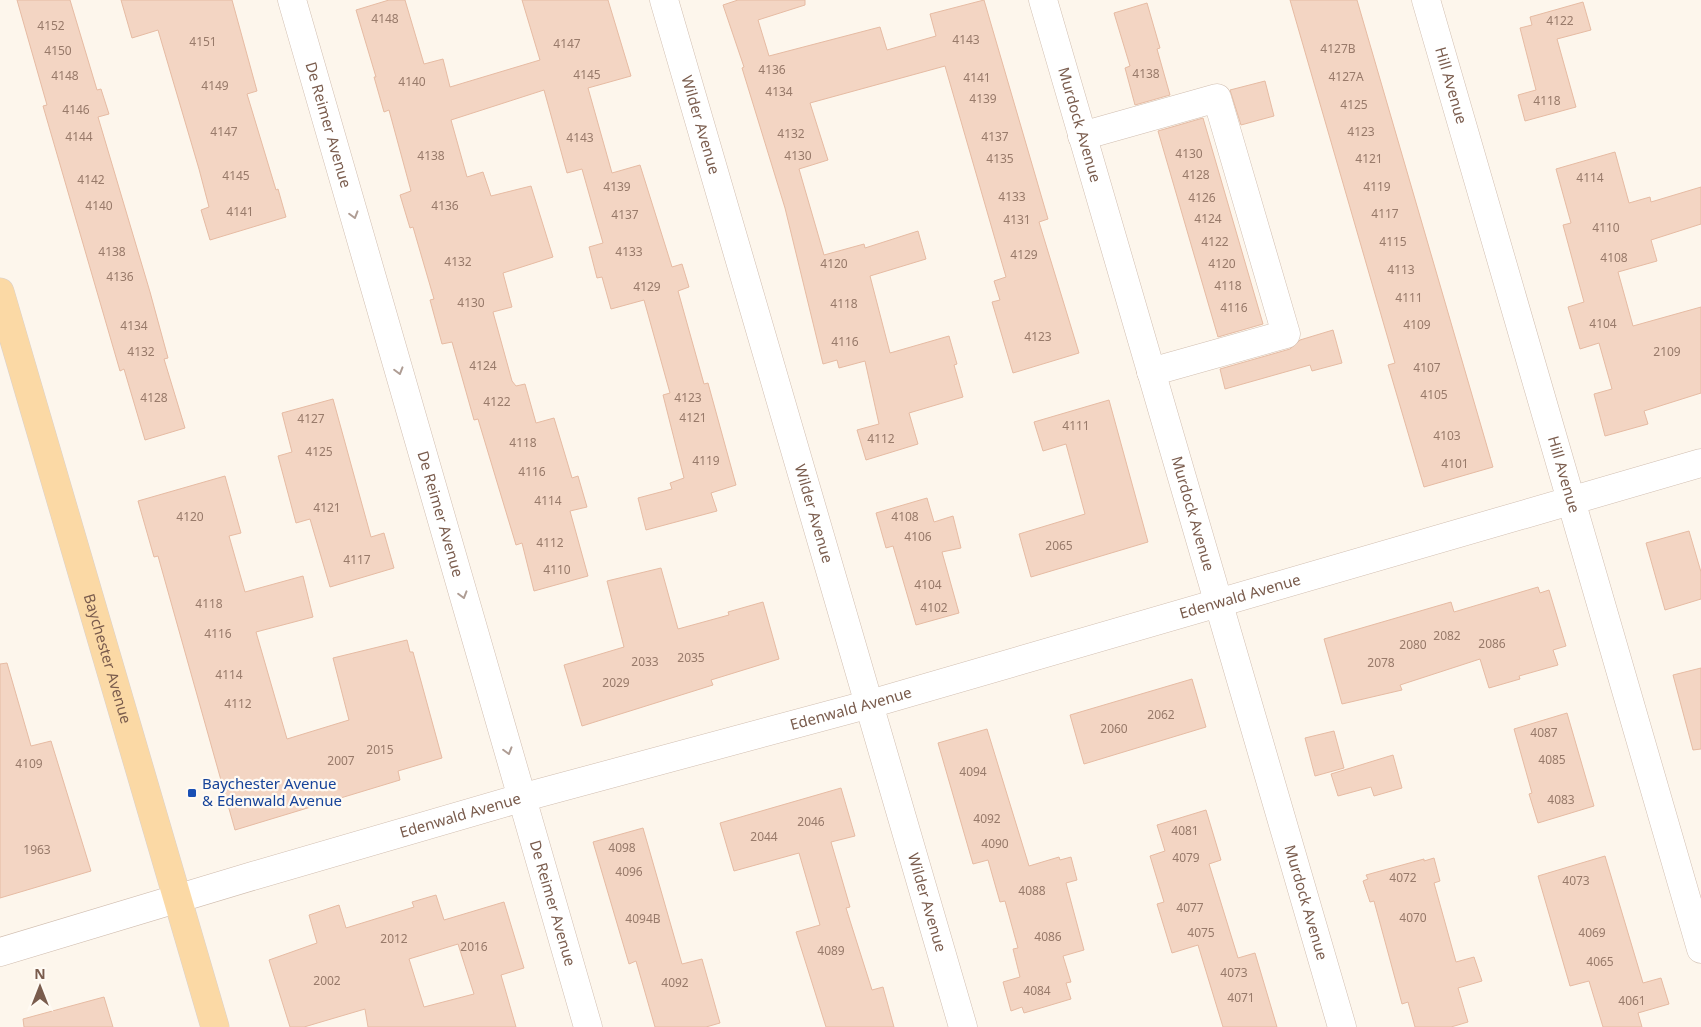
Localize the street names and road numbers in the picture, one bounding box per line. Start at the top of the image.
street label: Hill Avenue [1431,44,1472,126]
street label: De Reimer Avenue [301,59,357,190]
street label: Murdock Avenue [1054,65,1107,184]
street label: Wilder Avenue [677,73,725,176]
street label: Hill Avenue [1544,433,1585,515]
street label: De Reimer Avenue [413,448,469,579]
street label: Murdock Avenue [1167,453,1220,573]
street label: Wilder Avenue [791,462,838,565]
street label: Edenwald Avenue [1177,569,1303,623]
street label: Baychester Avenue [80,591,137,726]
street label: Edenwald Avenue [788,681,914,734]
street label: Edenwald Avenue [397,788,523,842]
street label: De Reimer Avenue [526,838,581,968]
street label: Murdock Avenue [1280,842,1333,962]
street label: Wilder Avenue [904,850,952,954]

